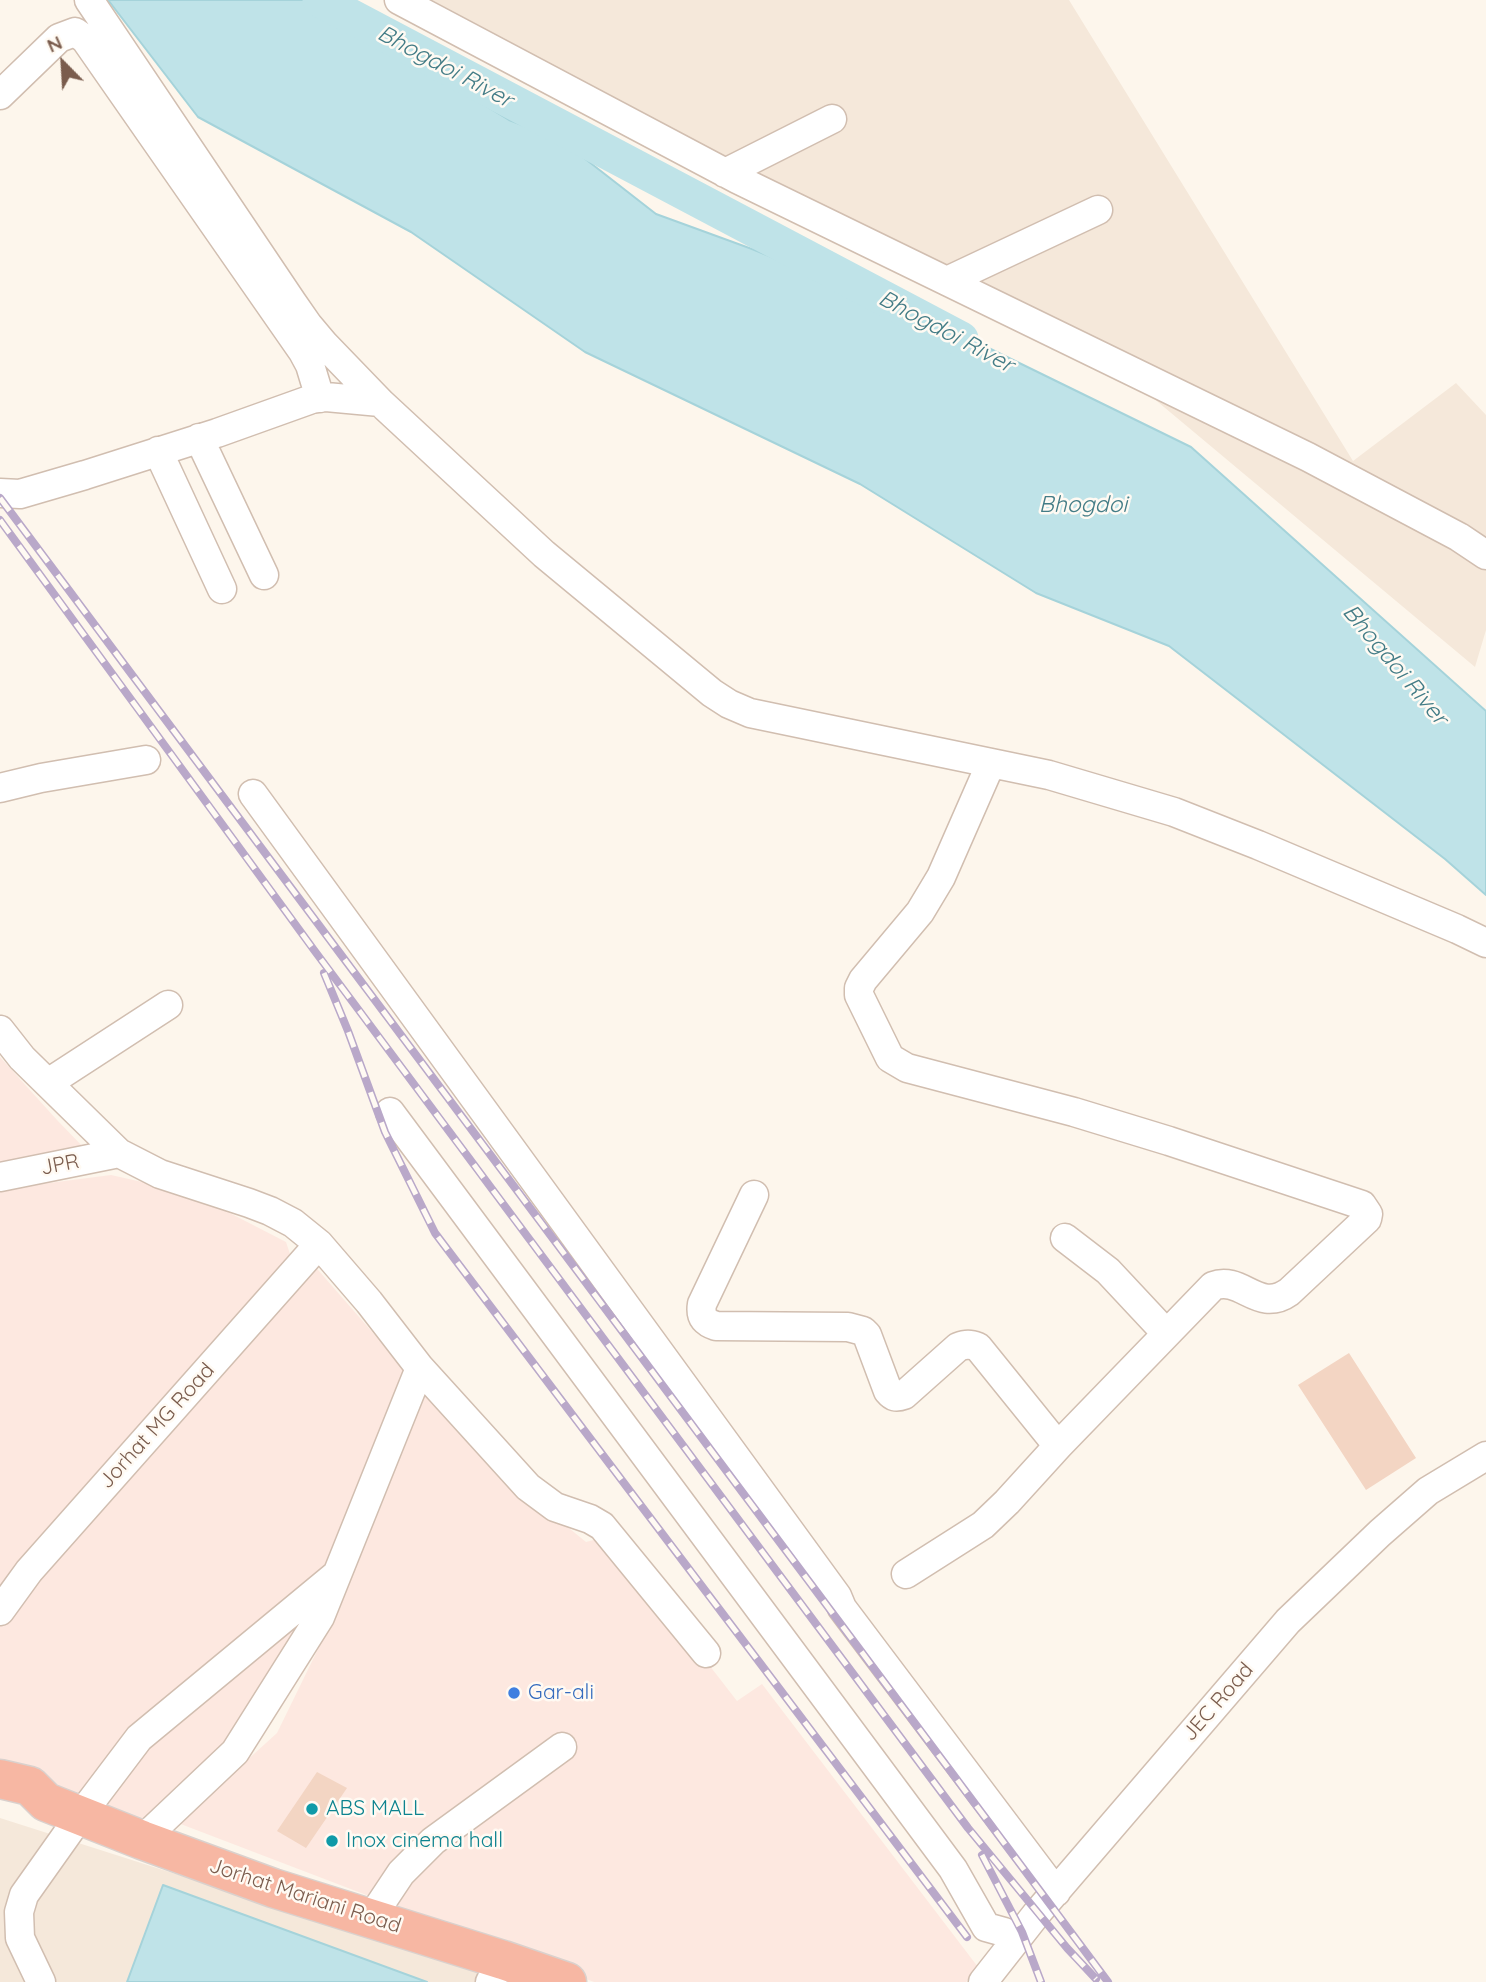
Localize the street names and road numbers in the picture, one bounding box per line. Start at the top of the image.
street label: JPR [39,1149,81,1181]
street label: Jorhat MG Road [94,1358,220,1494]
street label: JEC Road [1177,1658,1259,1746]
street label: Jorhat Mariani Road [206,1853,404,1939]

